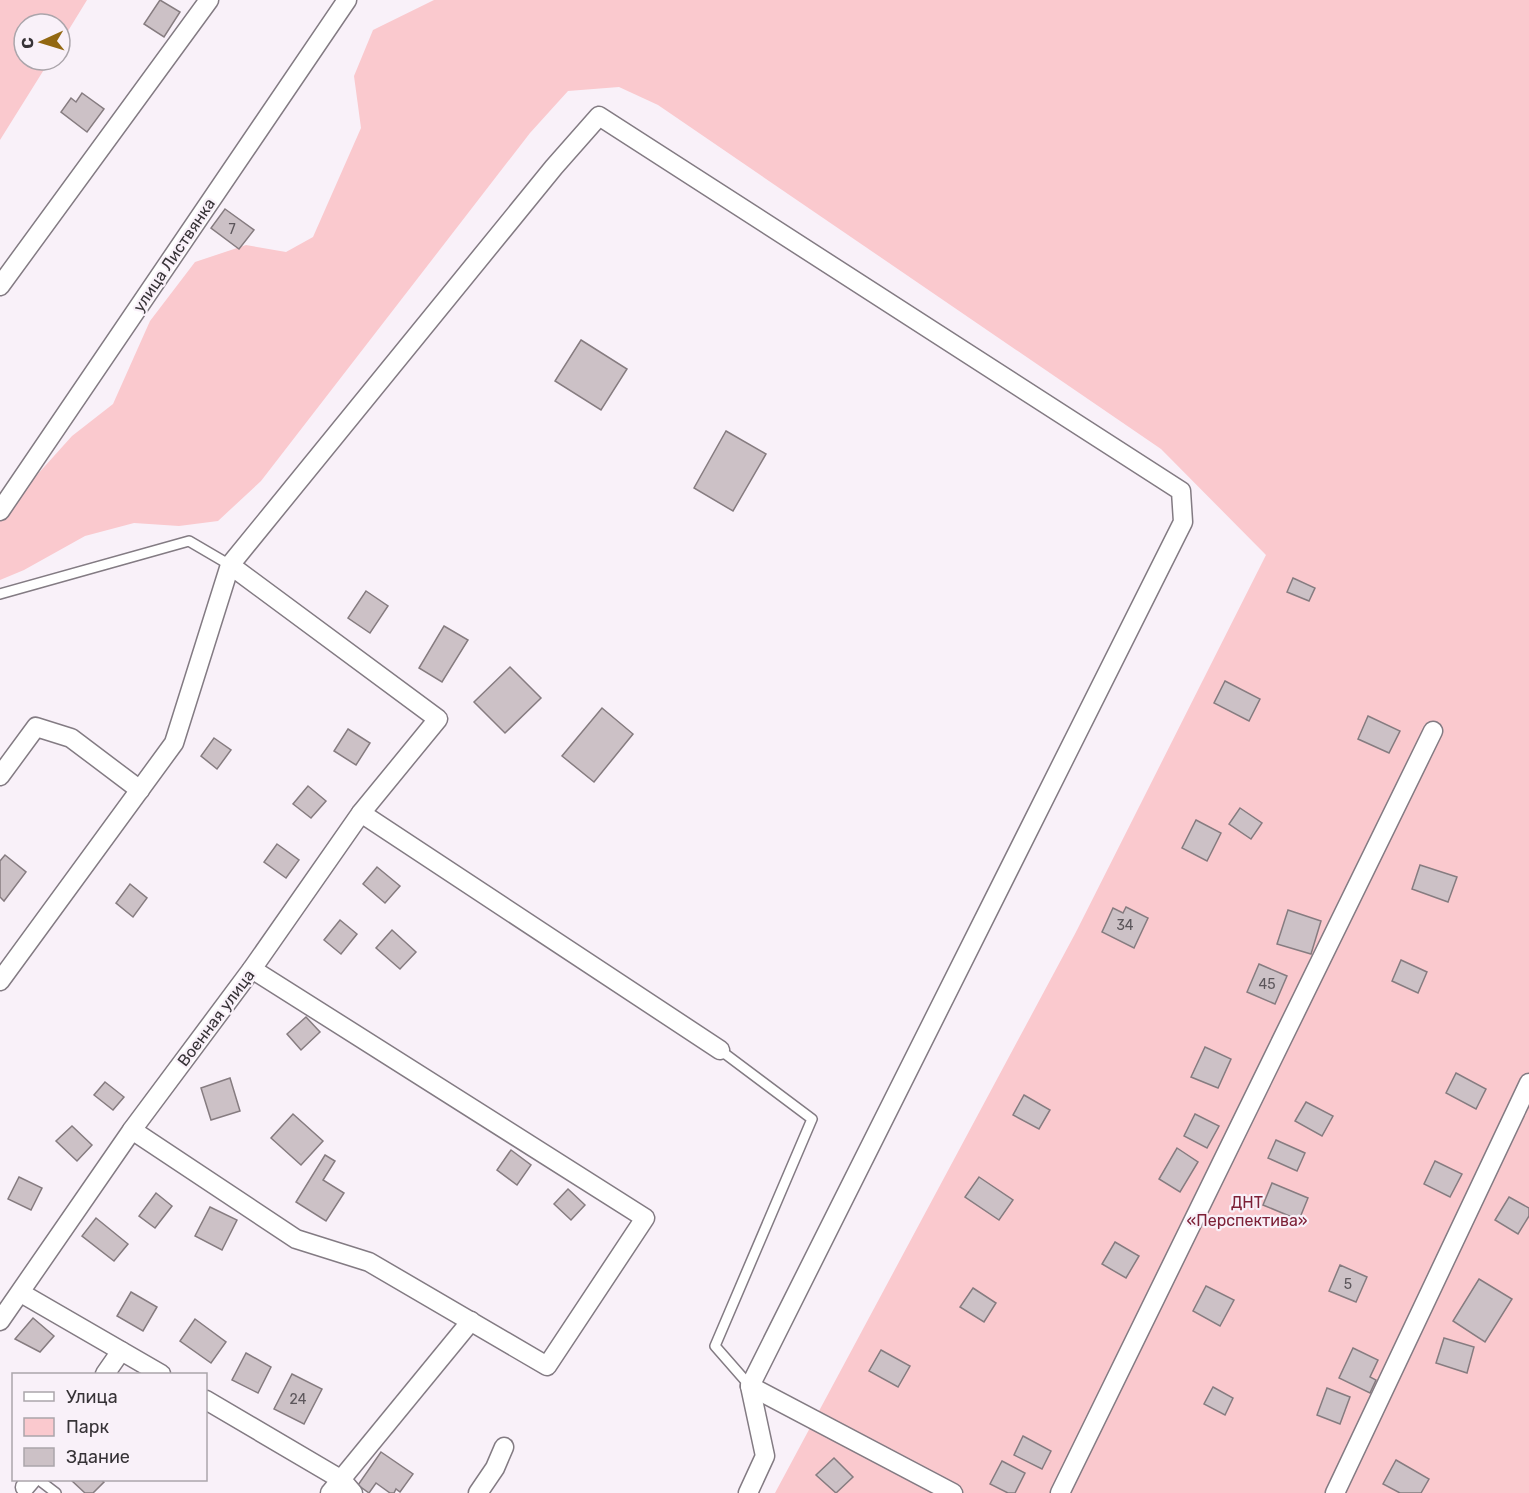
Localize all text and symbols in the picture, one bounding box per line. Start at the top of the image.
north arrow [12,12,72,72]
text: С [18,37,37,49]
street label: улица Листвянка [129,195,219,315]
house number: 7 [228,221,236,238]
house number: 34 [1116,917,1134,934]
street label: Военная улица [174,966,258,1070]
house number: 45 [1258,976,1276,993]
park label: ДНТ «Перспектива» [1187,1193,1308,1230]
house number: 5 [1344,1276,1352,1293]
legend [12,1373,207,1481]
text: Улица [66,1386,118,1408]
house number: 24 [290,1391,307,1408]
text: Парк [66,1416,110,1438]
text: Здание [66,1446,130,1468]

